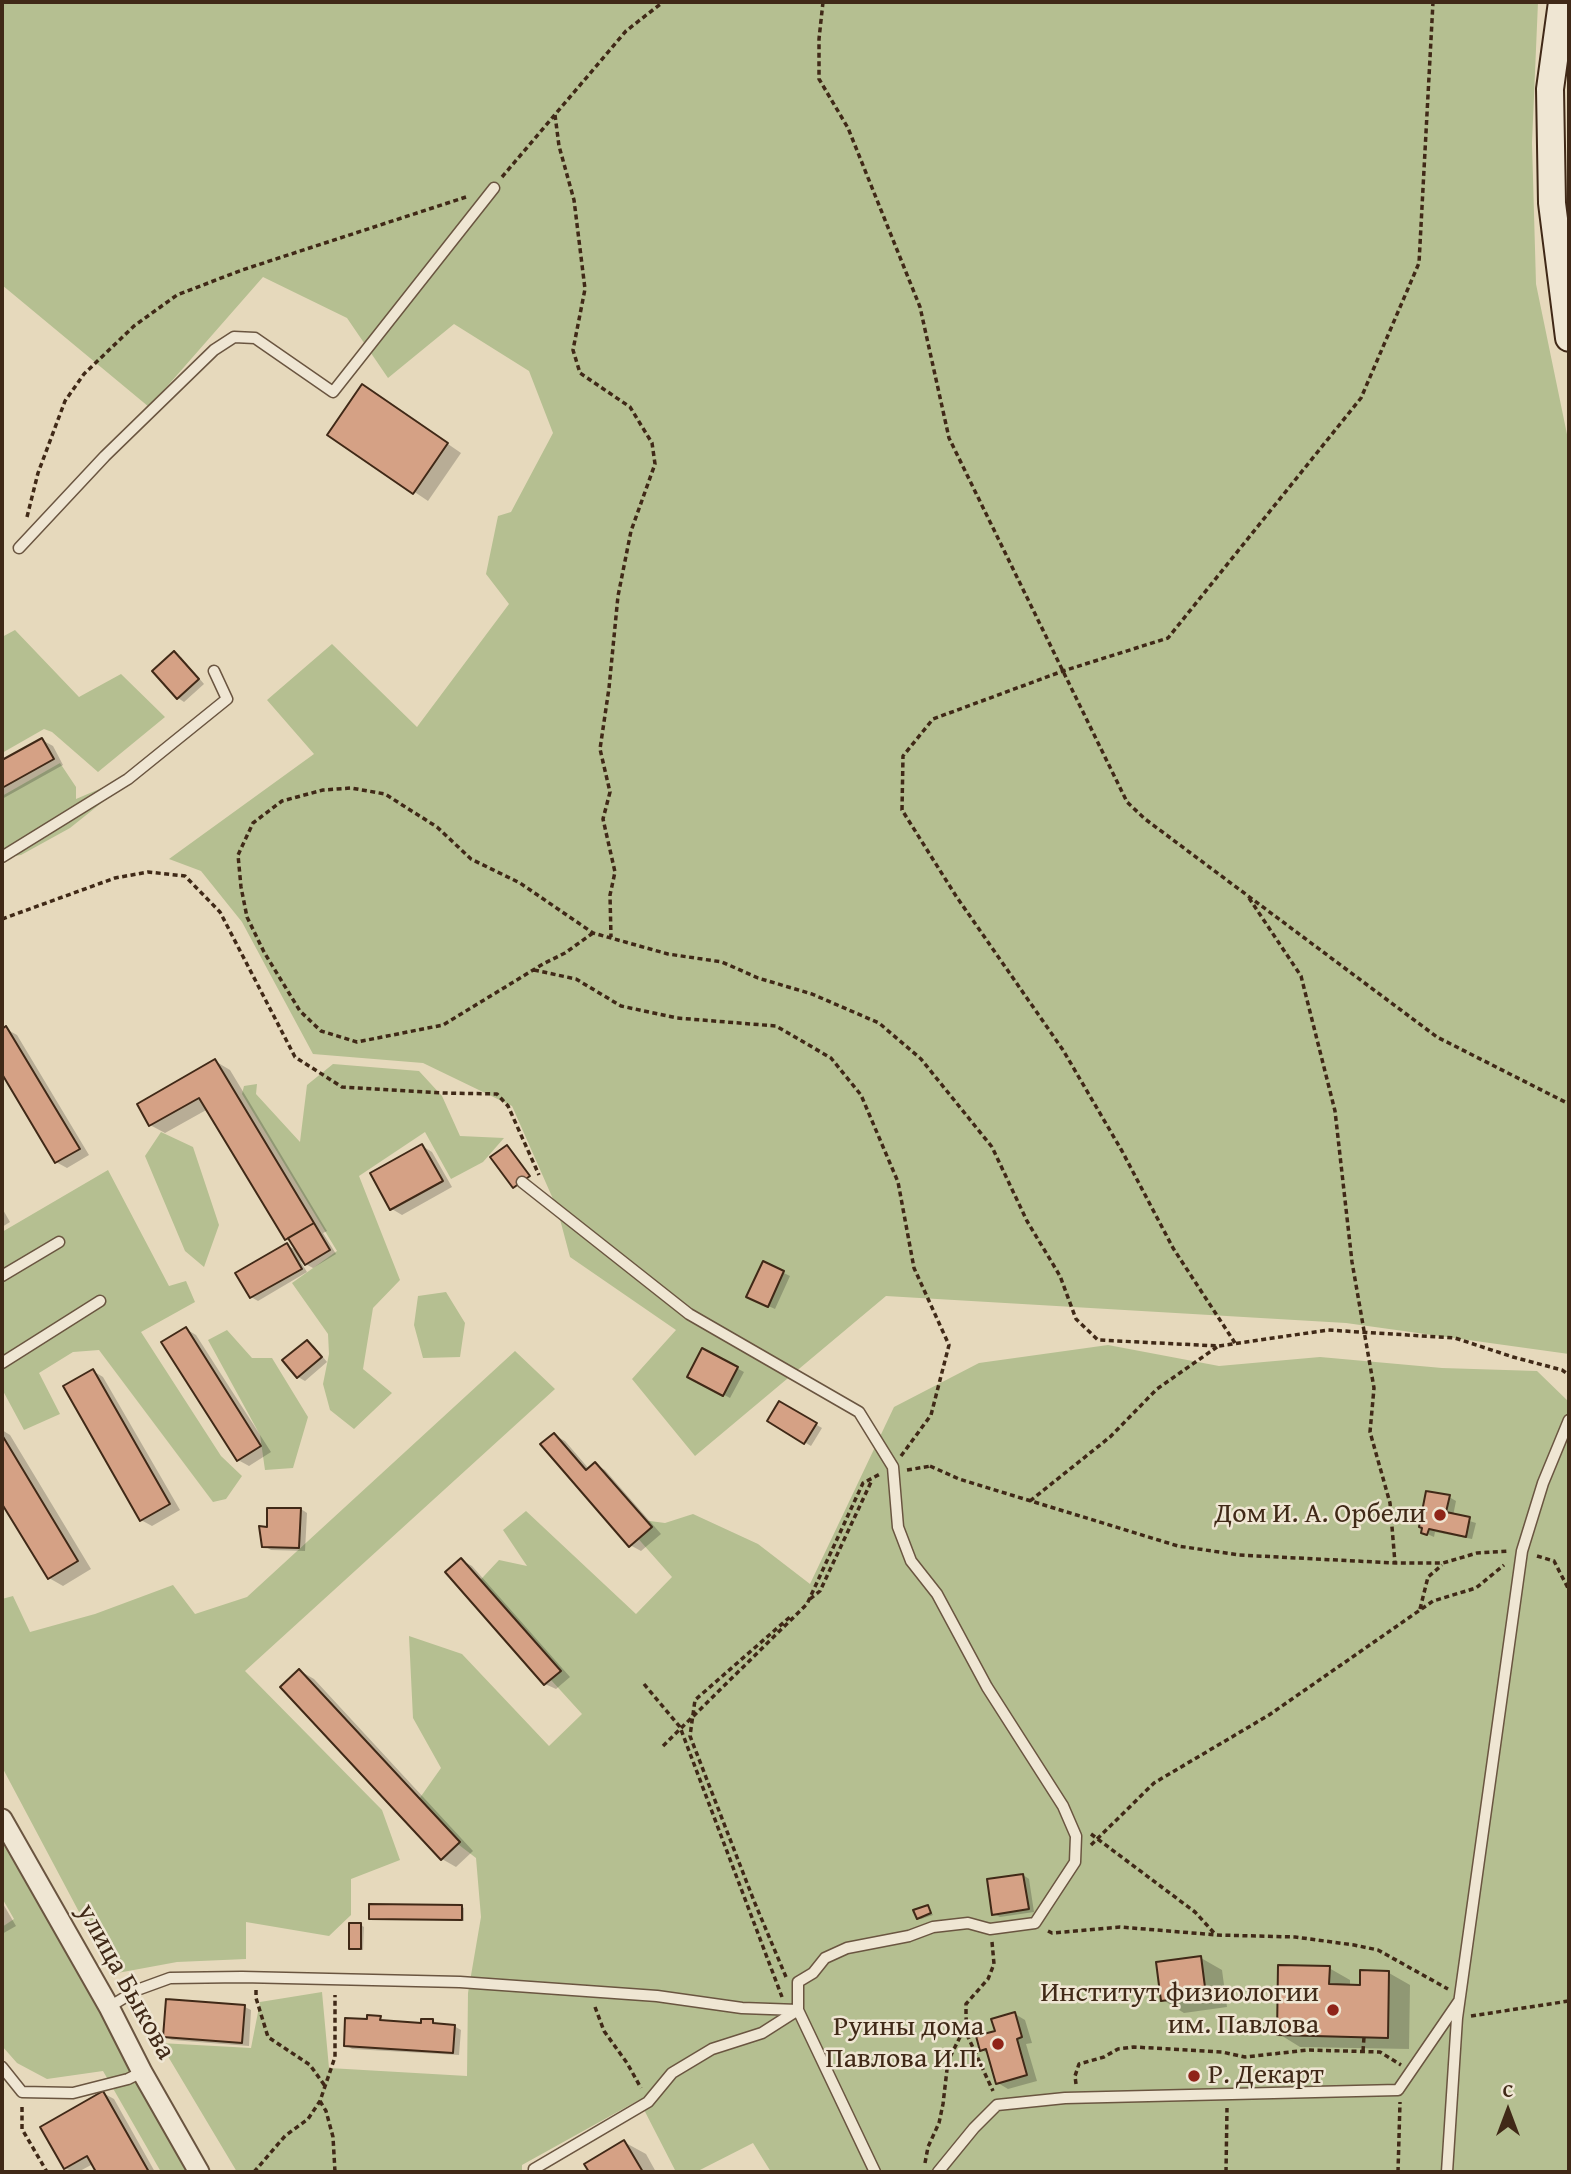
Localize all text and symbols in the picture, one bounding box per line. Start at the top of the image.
place label: Дом И. А. Орбели [1214,1498,1426,1532]
marker: Дом И. А. Орбели [1432,1507,1448,1523]
street label: улица Быкова [68,1898,182,2066]
place label: Институт физиологии им. Павлова [1040,1977,1319,2043]
marker: Институт физиологии им. Павлова [1325,2002,1341,2018]
place label: Руины дома Павлова И.П. [826,2011,984,2077]
marker: Руины дома Павлова И.П. [990,2036,1006,2052]
place label: Р. Декарт [1208,2059,1324,2093]
marker: Р. Декарт [1186,2068,1202,2084]
north arrow [1473,2076,1543,2146]
text: С [1503,2076,1513,2104]

